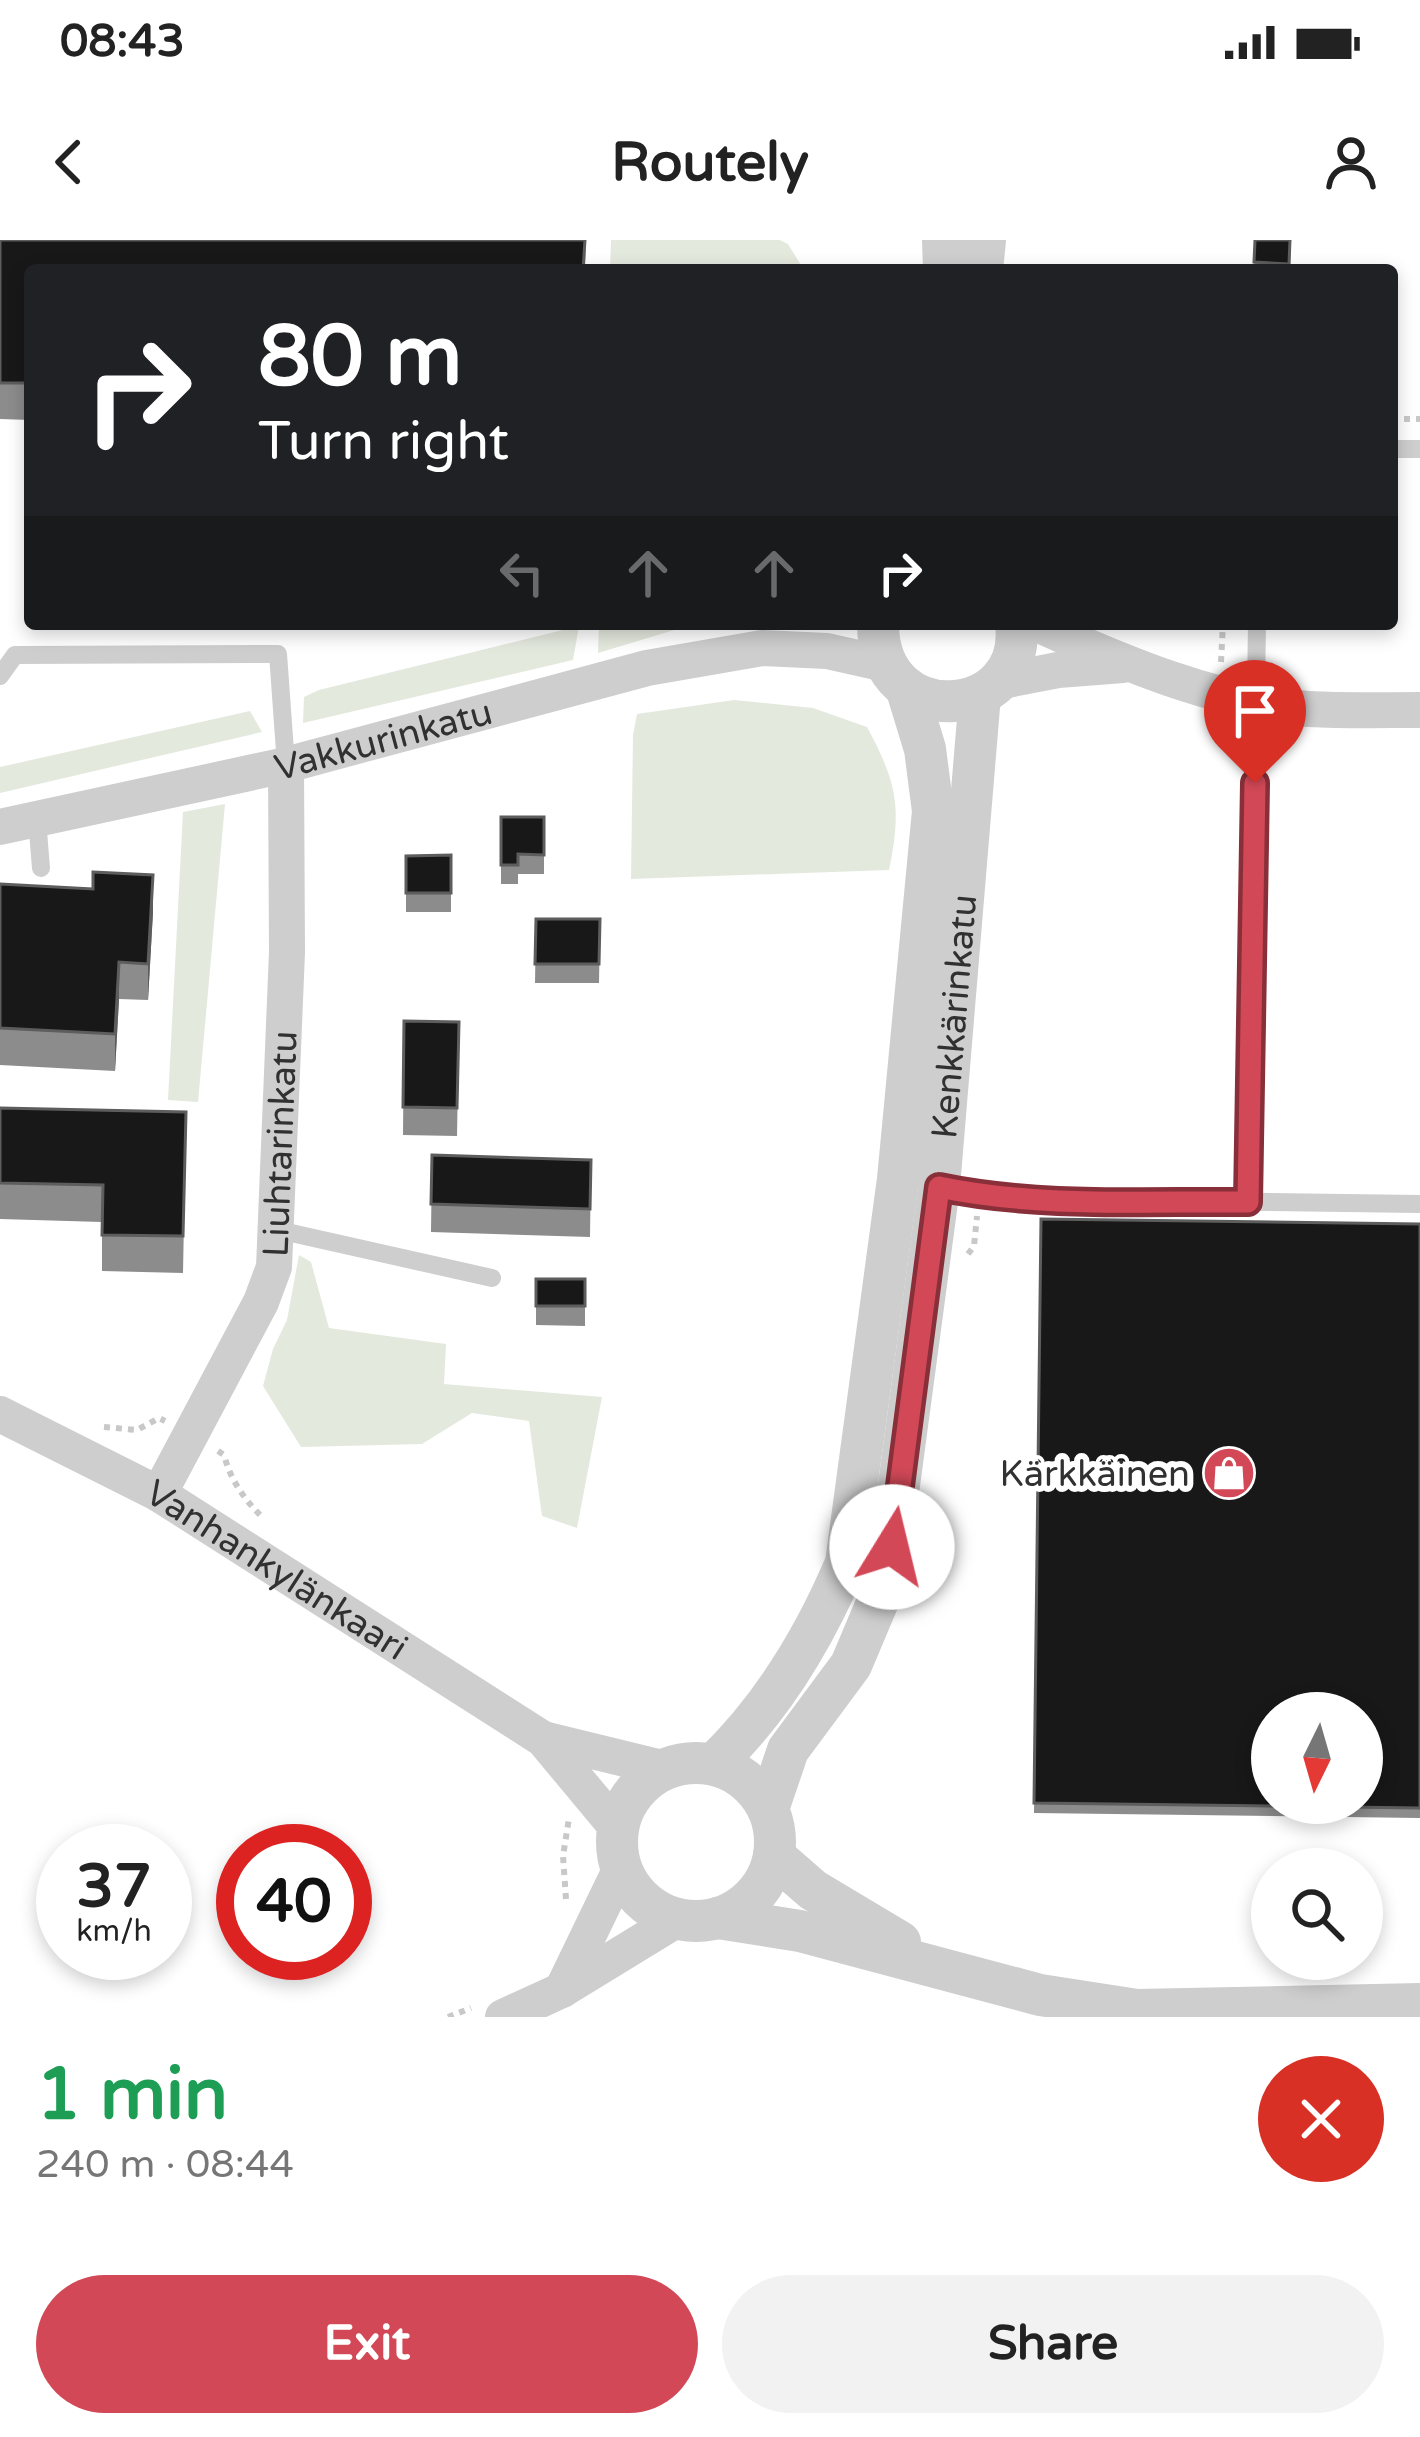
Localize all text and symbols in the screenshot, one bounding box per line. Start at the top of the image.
text: 08:43 [60,15,185,69]
icon: back [36,129,102,195]
icon: person [1318,129,1384,195]
text: Routely [611,130,809,195]
text: 80 m [258,307,462,408]
icon: right [60,312,216,468]
text: Turn right [258,409,509,474]
icon: left [489,540,555,606]
icon: ahead [615,540,681,606]
icon: ahead [741,540,807,606]
icon: right [867,540,933,606]
pin [1204,660,1306,783]
icon: arrive [1222,678,1288,744]
street label: Vakkurinkatu [270,691,497,790]
street label: Kenkkärinkatu [923,893,986,1140]
street label: Liuhtarinkatu [254,1030,307,1258]
shop icon: Kärkkäinen [1201,1445,1257,1501]
place label: Kärkkäinen [1000,1453,1190,1496]
street label: Vanhankylänkaari [137,1471,415,1670]
position arrow [829,1484,955,1610]
north arrow [1251,1692,1383,1824]
map controls [1251,1692,1383,1980]
speed limit sign: 40 [216,1824,372,1980]
button: search [1251,1848,1383,1980]
text: 37 [76,1851,152,1923]
text: km/h [76,1913,152,1950]
text: 1 min [36,2052,228,2139]
button: close [1258,2056,1384,2182]
text: 240 m · 08:44 [36,2141,294,2188]
button: Exit [36,2275,698,2413]
button: Share [722,2275,1384,2413]

